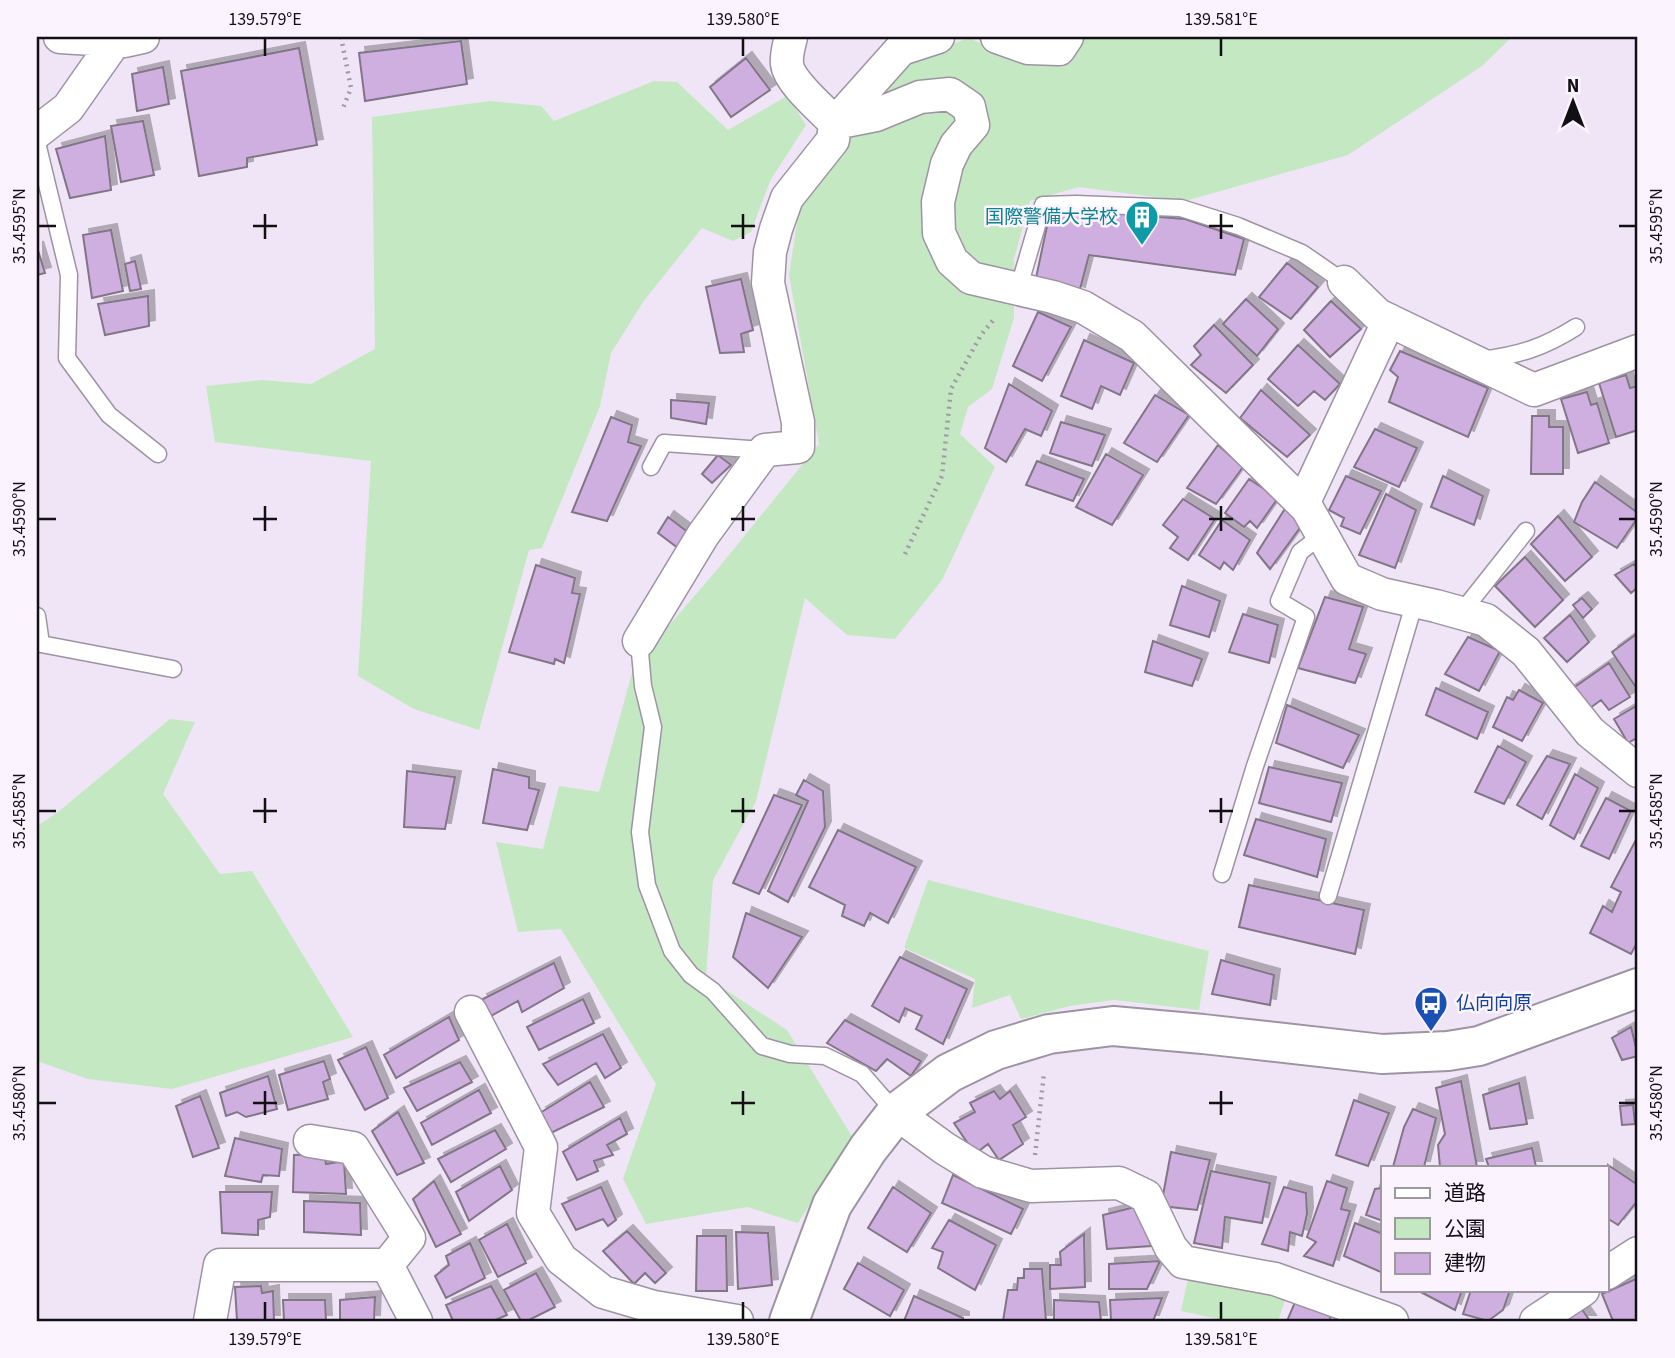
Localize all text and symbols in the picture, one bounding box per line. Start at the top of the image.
text: 139.579°E [228,7,302,32]
text: 139.580°E [706,7,780,32]
text: 139.581°E [1184,7,1258,32]
north arrow [1538,66,1608,136]
text: N [1567,73,1579,100]
text: 35.4595°N [7,188,32,264]
text: 35.4595°N [1644,188,1669,264]
building icon: 国際警備大学校 [1123,198,1161,247]
place label: 国際警備大学校 [985,204,1118,231]
text: 35.4590°N [7,481,32,557]
text: 35.4590°N [1644,481,1669,557]
text: 35.4585°N [7,773,32,849]
text: 35.4585°N [1644,773,1669,849]
bus stop icon: 仏向向原 [1412,984,1450,1033]
place label: 仏向向原 [1456,990,1532,1017]
text: 35.4580°N [7,1065,32,1141]
text: 35.4580°N [1644,1065,1669,1141]
legend [1381,1166,1608,1292]
text: 道路 [1444,1178,1486,1208]
text: 公園 [1444,1214,1486,1244]
text: 建物 [1444,1248,1486,1278]
text: 139.579°E [228,1327,302,1352]
text: 139.580°E [706,1327,780,1352]
text: 139.581°E [1184,1327,1258,1352]

